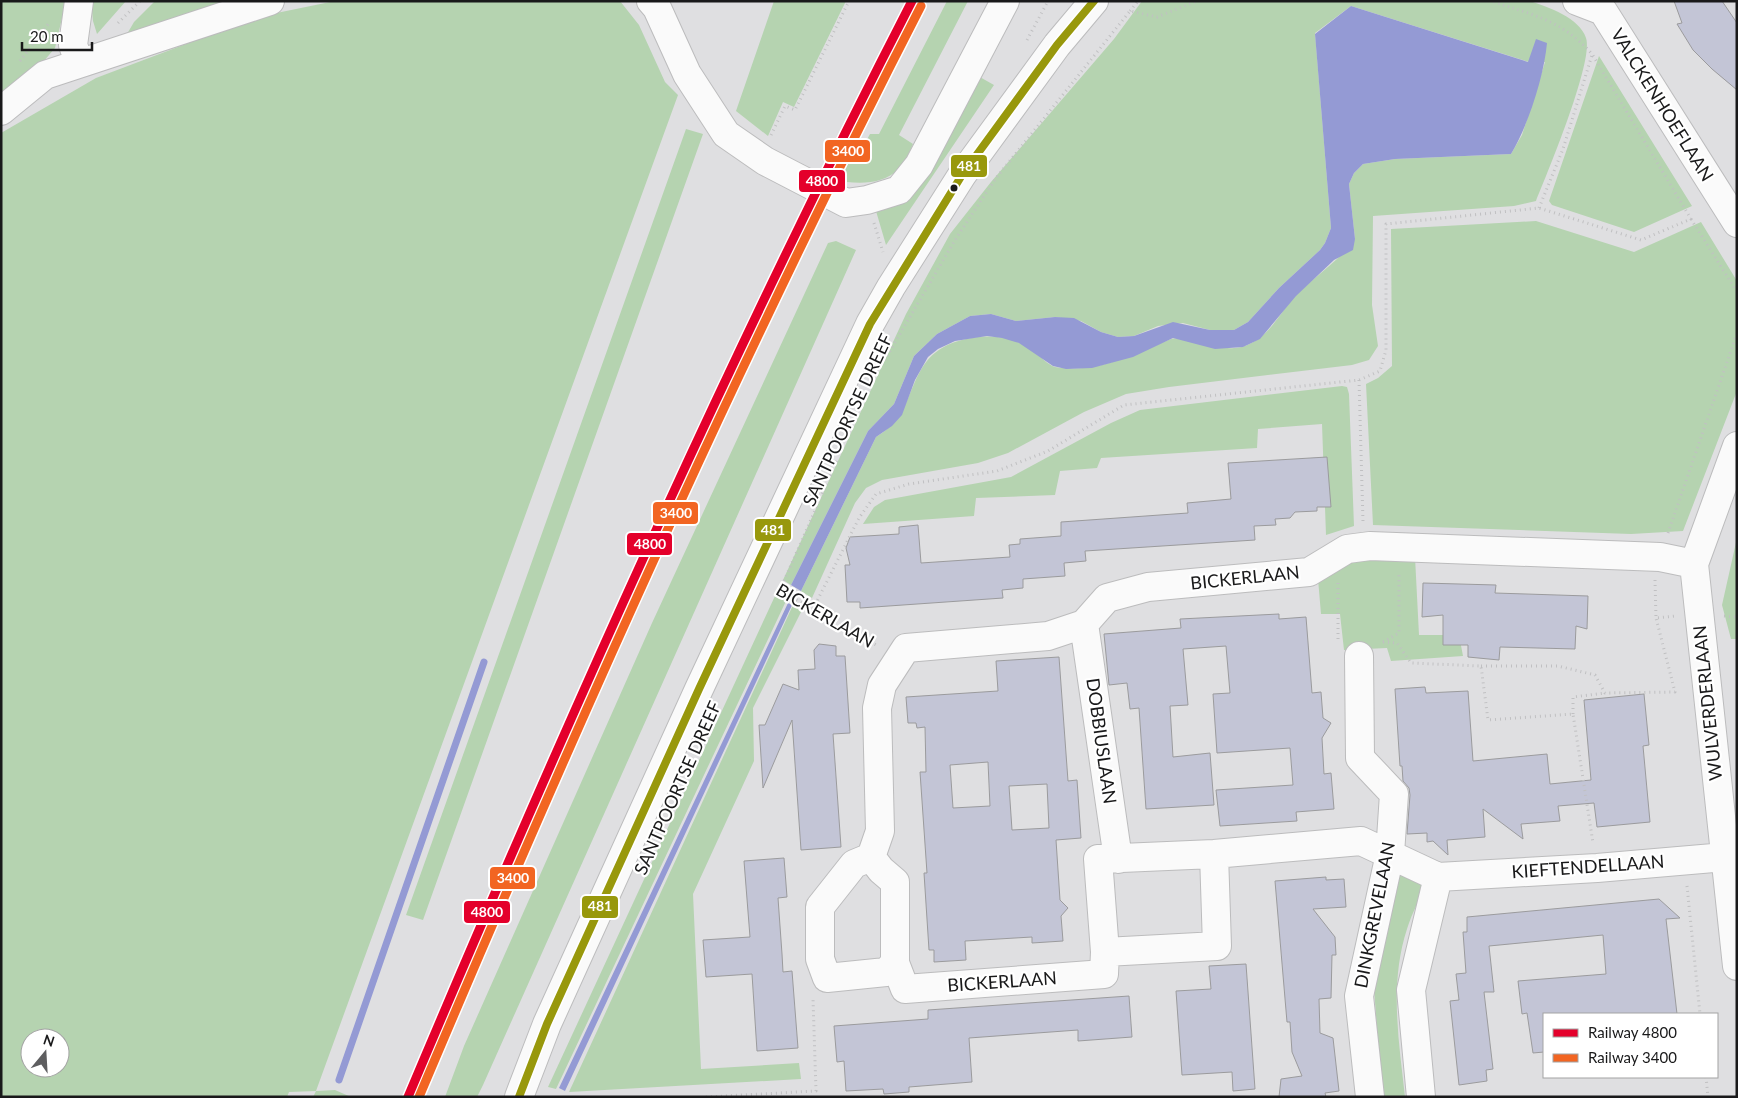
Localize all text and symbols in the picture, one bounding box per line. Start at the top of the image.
scale bar [22,20,92,52]
street label: VALCKENHOEFLAAN [1607,24,1719,185]
text: 20 m [30,27,64,45]
line badge: 3400 [824,139,871,163]
text: 3400 [832,142,864,159]
line badge: 481 [950,154,988,178]
text: 481 [957,157,981,174]
line badge: 4800 [798,169,846,193]
text: 4800 [806,172,838,189]
unlabelled marker [949,183,959,193]
street label: SANTPOORTSE DREEF [797,330,897,509]
line badge: 3400 [652,501,699,525]
text: 3400 [660,504,692,521]
line badge: 481 [754,518,792,542]
text: 481 [761,521,785,538]
line badge: 4800 [626,532,673,556]
text: 4800 [634,535,666,552]
street label: BICKERLAAN [1189,560,1301,594]
street label: BICKERLAAN [773,578,878,652]
street label: WULVERDERLAAN [1688,624,1726,782]
street label: DOBBIUSLAAN [1082,677,1122,805]
street label: SANTPOORTSE DREEF [629,697,725,878]
street label: DINKGREVELAAN [1349,840,1399,990]
street label: KIEFTENDELLAAN [1511,850,1665,882]
line badge: 3400 [489,866,536,890]
text: 3400 [497,869,529,886]
line badge: 481 [581,895,619,919]
text: 481 [588,897,612,914]
line badge: 4800 [463,900,511,924]
text: 4800 [471,903,503,920]
street label: BICKERLAAN [946,966,1057,996]
legend [1543,1013,1718,1078]
text: Railway 4800 [1588,1023,1677,1041]
north arrow [20,1028,70,1078]
text: N [41,1030,57,1050]
text: Railway 3400 [1588,1048,1677,1066]

